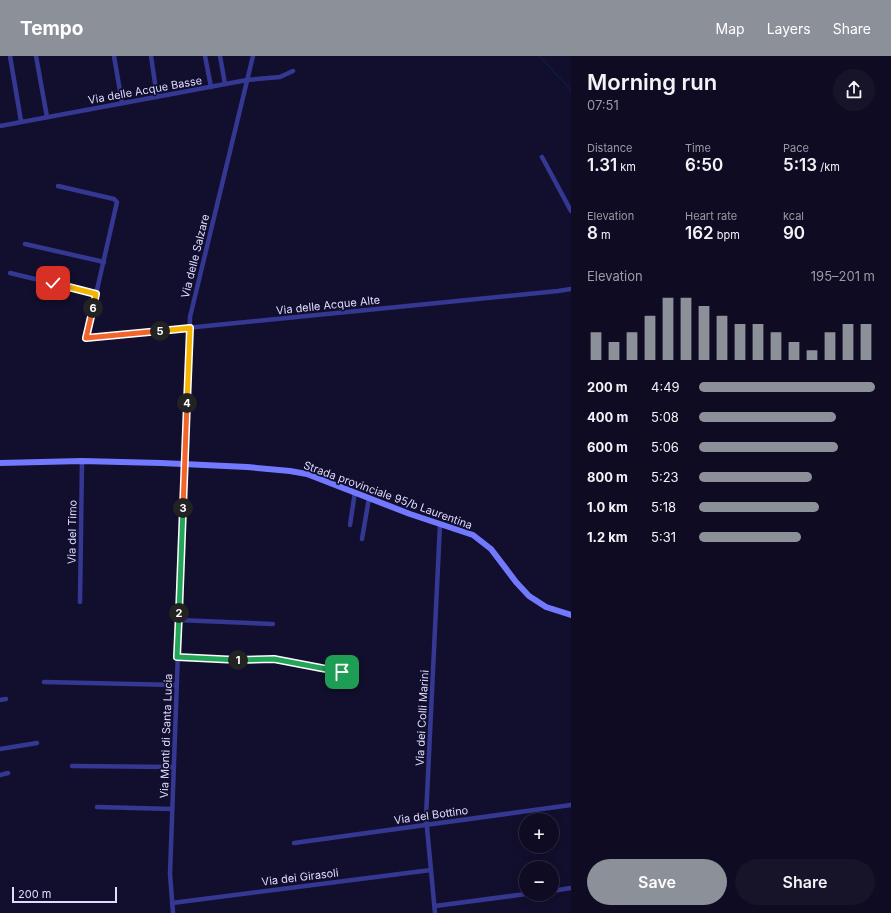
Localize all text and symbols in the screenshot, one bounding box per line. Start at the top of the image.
text: Tempo [20,17,84,40]
text: Map [716,20,745,37]
text: Layers [767,20,811,37]
text: Share [833,20,871,37]
text: Morning run [587,69,717,95]
button: share [833,69,875,111]
street label: Via delle Acque Basse [87,73,203,107]
text: 07:51 [587,97,619,113]
text: Distance [587,141,632,155]
text: Time [685,141,711,155]
text: Pace [783,141,809,155]
text: 1.31 [587,155,617,175]
text: 6:50 [685,155,723,175]
text: 5:13 [783,155,817,175]
text: km [617,160,636,174]
text: /km [817,160,840,174]
text: Elevation [587,209,634,223]
text: Heart rate [685,209,737,223]
text: kcal [783,209,804,223]
street label: Via delle Salzare [178,213,212,299]
text: 8 [587,223,598,243]
text: 162 [685,223,714,243]
text: 90 [783,223,805,243]
text: m [598,228,611,242]
text: bpm [714,228,740,242]
pin [36,266,70,300]
text: Elevation [587,268,643,284]
text: 195–201 m [811,268,875,284]
icon: check [42,272,64,294]
street label: Via delle Acque Alte [275,293,381,317]
pin: 6 [83,298,103,318]
text: 6 [89,301,97,315]
pin: 5 [150,321,170,341]
text: 5 [156,324,164,338]
text: 200 m [587,379,628,395]
text: 4:49 [651,379,680,395]
pin: 4 [177,393,197,413]
text: 4 [183,396,191,410]
text: 400 m [587,409,628,425]
text: 5:08 [651,409,679,425]
text: 600 m [587,439,628,455]
text: 5:06 [651,439,679,455]
street label: Strada provinciale 95/b Laurentina [302,458,474,532]
text: 800 m [587,469,628,485]
text: 5:23 [651,469,679,485]
pin: 3 [173,498,193,518]
street label: Via del Timo [64,499,80,564]
text: 1.0 km [587,499,628,515]
text: 5:18 [651,499,676,515]
text: 3 [179,501,187,515]
text: 1.2 km [587,529,628,545]
text: 5:31 [651,529,676,545]
pin: 2 [169,603,189,623]
text: 2 [176,606,182,620]
pin: 1 [228,650,248,670]
text: 1 [236,653,240,667]
pin [325,655,359,689]
icon: arrive [331,661,353,683]
street label: Via dei Colli Marini [412,669,432,767]
street label: Via Monti di Santa Lucia [157,673,175,799]
street label: Via del Bottino [393,803,469,827]
map controls [519,813,559,901]
button: + [519,813,559,853]
button: Save [587,859,727,905]
button: Share [735,859,875,905]
button: − [519,861,559,901]
street label: Via dei Girasoli [261,865,339,889]
scale bar [12,885,117,904]
text: 200 m [18,887,51,901]

